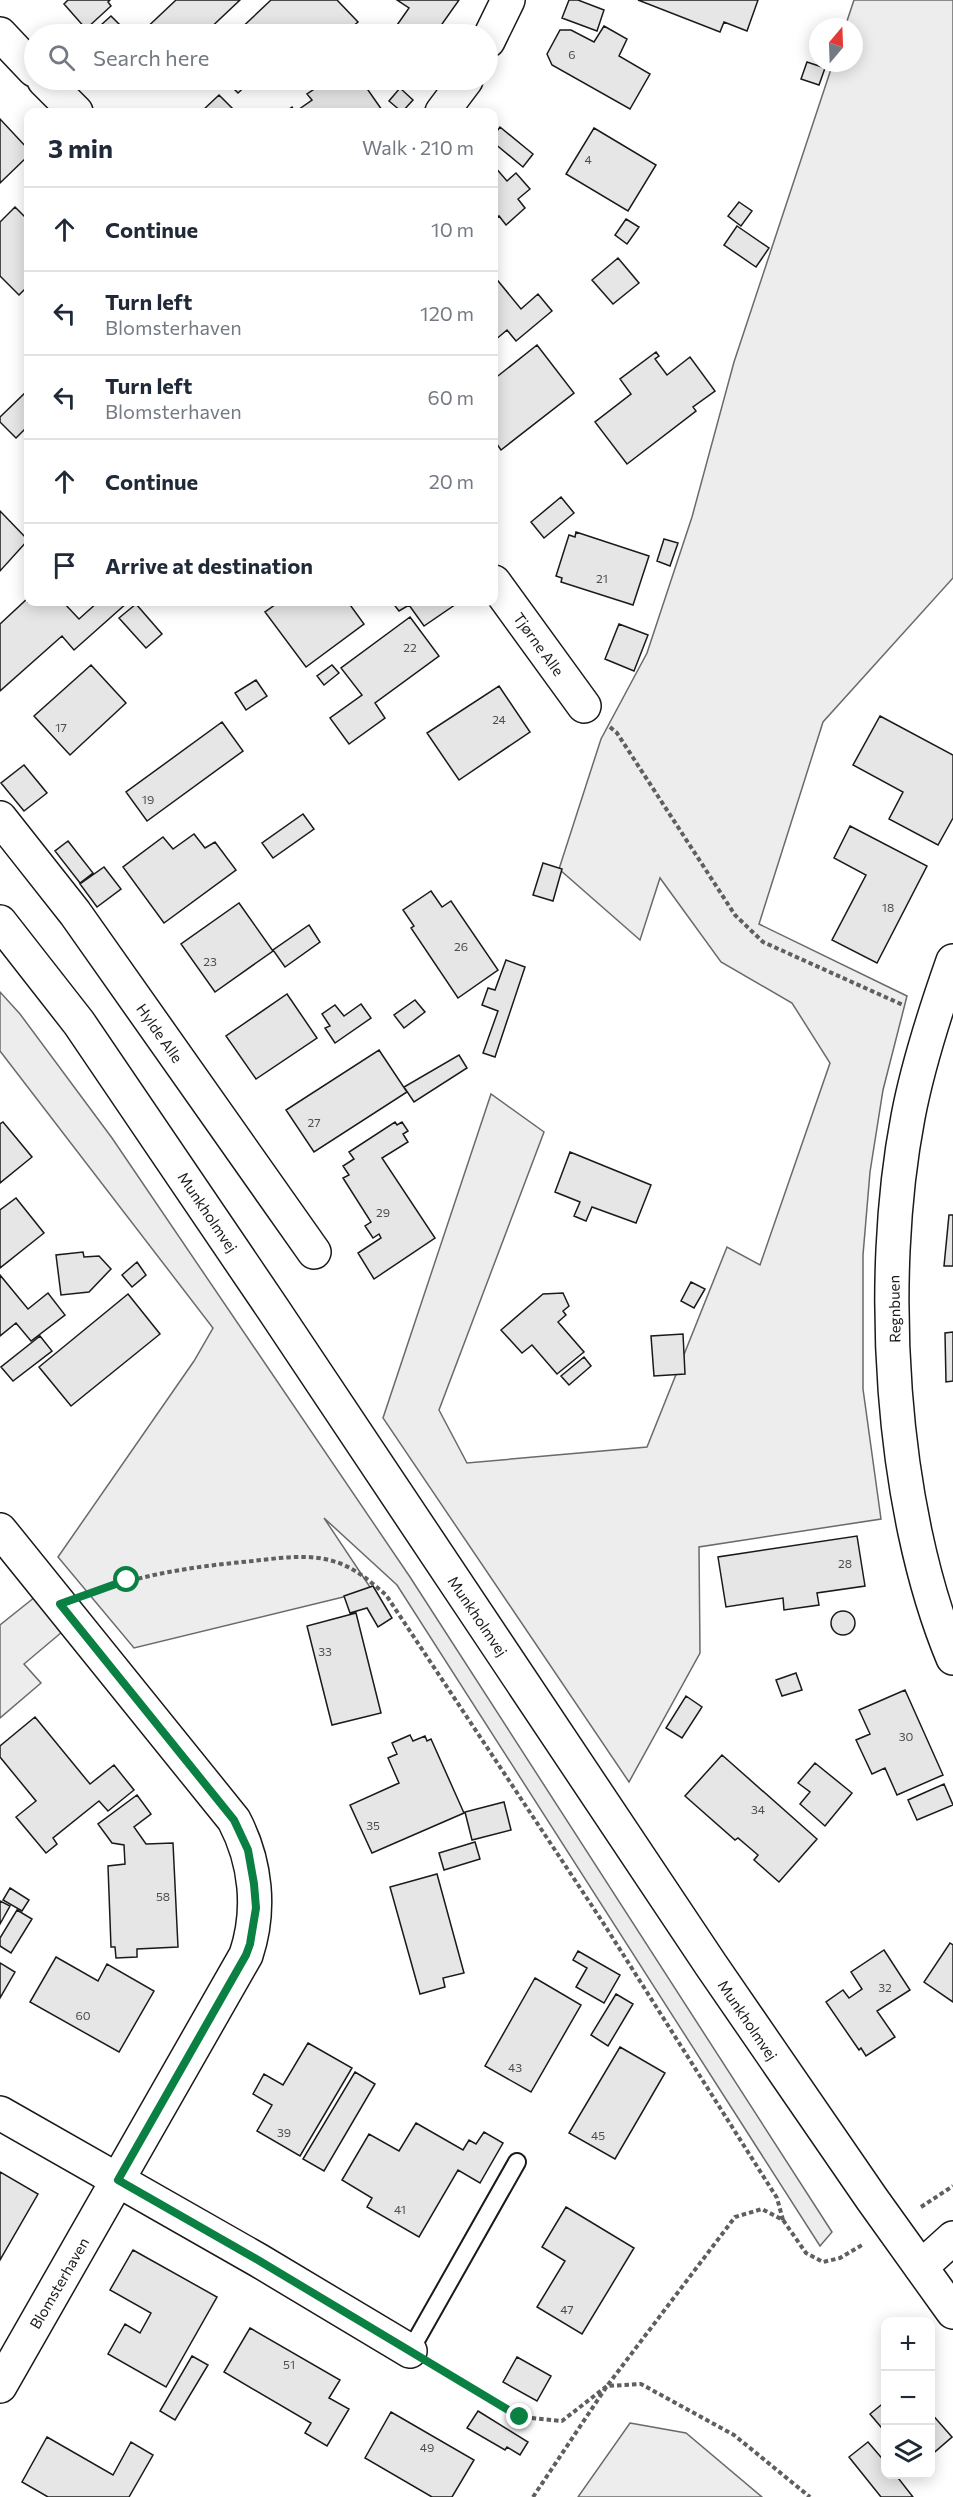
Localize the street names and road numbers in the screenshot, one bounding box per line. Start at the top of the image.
street label: Tjørne Alle [510,609,568,679]
street label: Hylde Alle [133,1000,187,1066]
street label: Munkholmvej [175,1168,241,1256]
street label: Regnbuen [884,1275,904,1343]
street label: Munkholmvej [445,1572,511,1660]
street label: Munkholmvej [715,1976,781,2064]
street label: Blomsterhaven [26,2234,92,2332]

